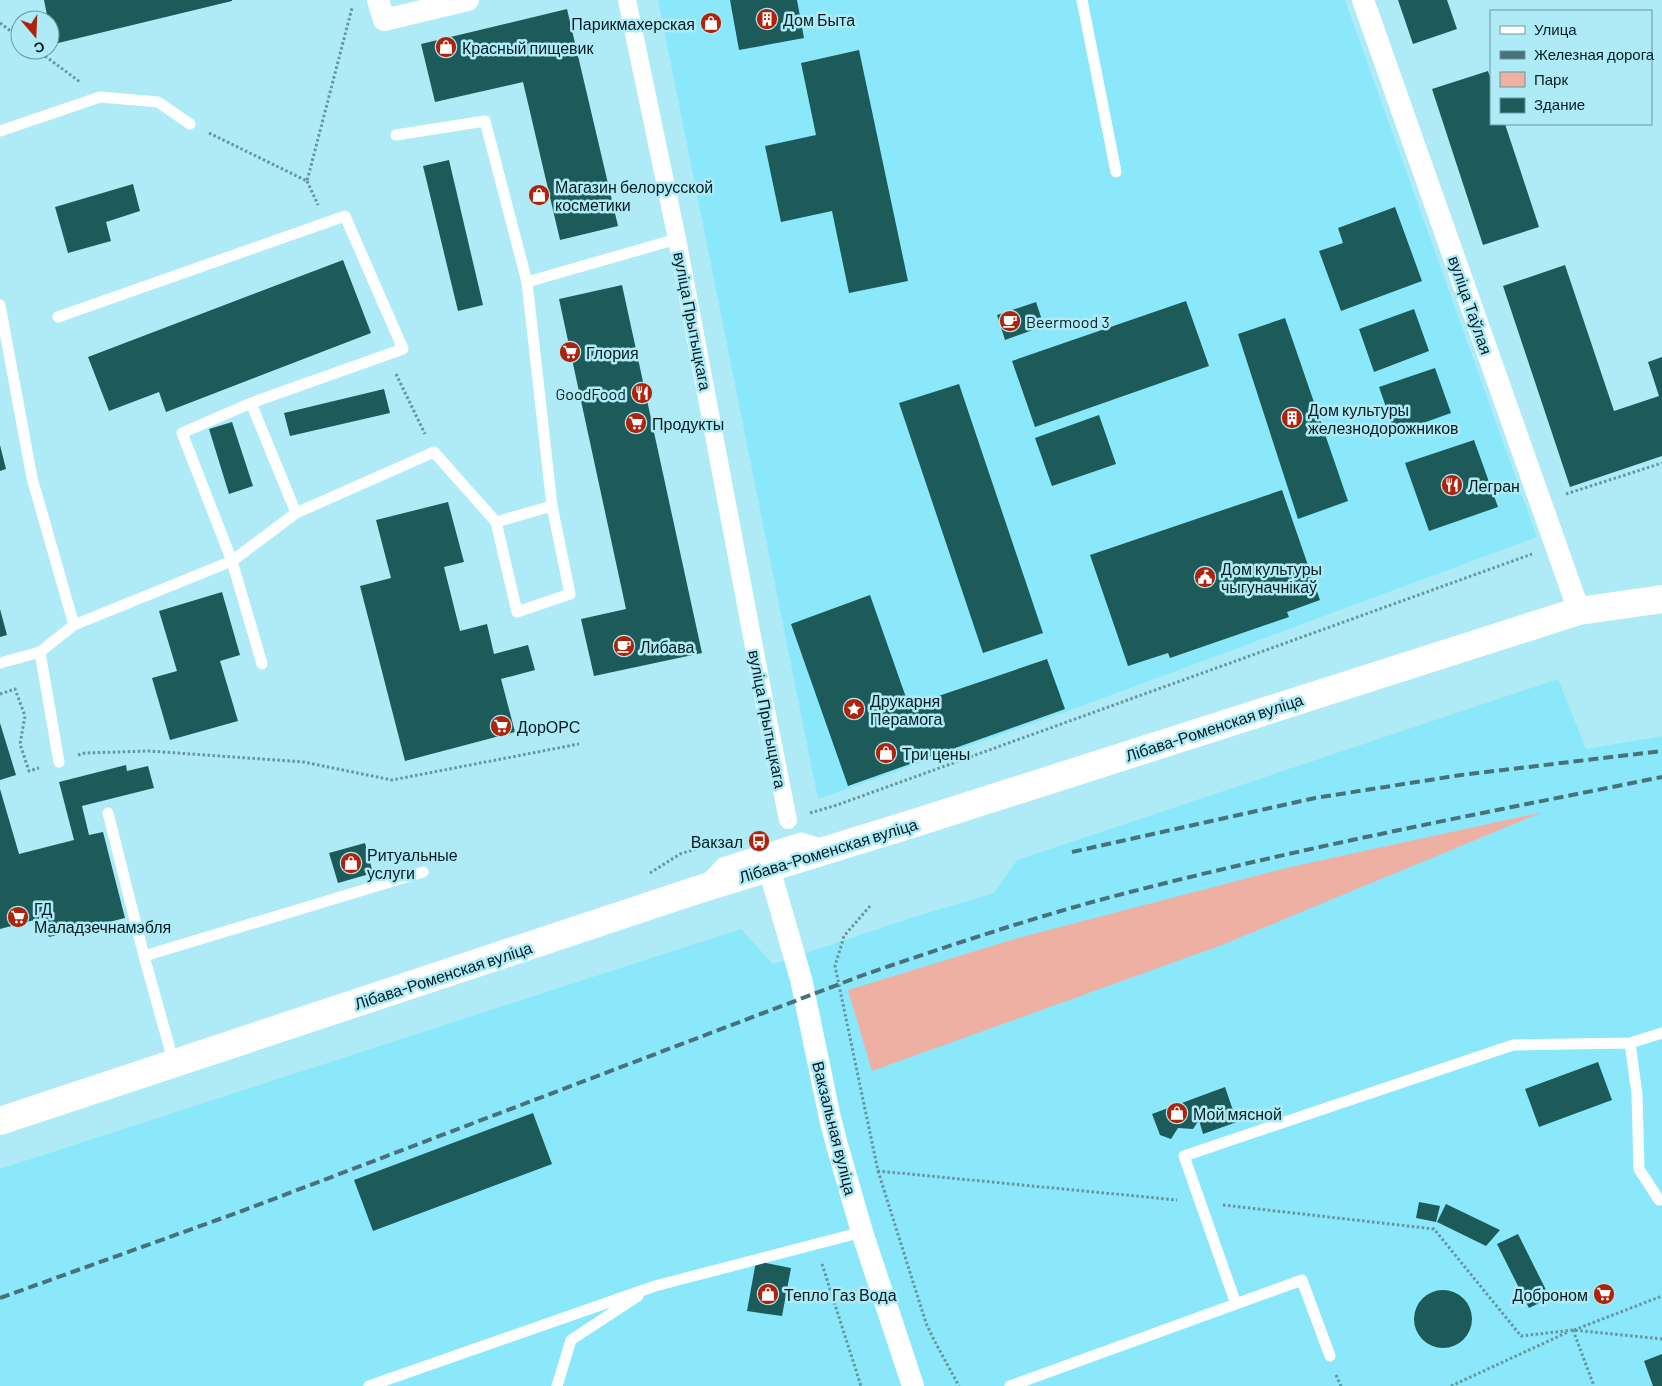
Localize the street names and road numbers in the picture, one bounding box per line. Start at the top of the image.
street label: вуліца Прытыцкага [670,250,716,392]
street label: вуліца Таўлая [1445,253,1497,357]
street label: вуліца Прытыцкага [745,648,791,790]
street label: Лібава-Роменская вуліца [1123,689,1305,765]
street label: Лібава-Роменская вуліца [736,814,920,886]
street label: Лібава-Роменская вуліца [352,937,534,1013]
street label: Вакзальная вуліца [809,1059,861,1197]

